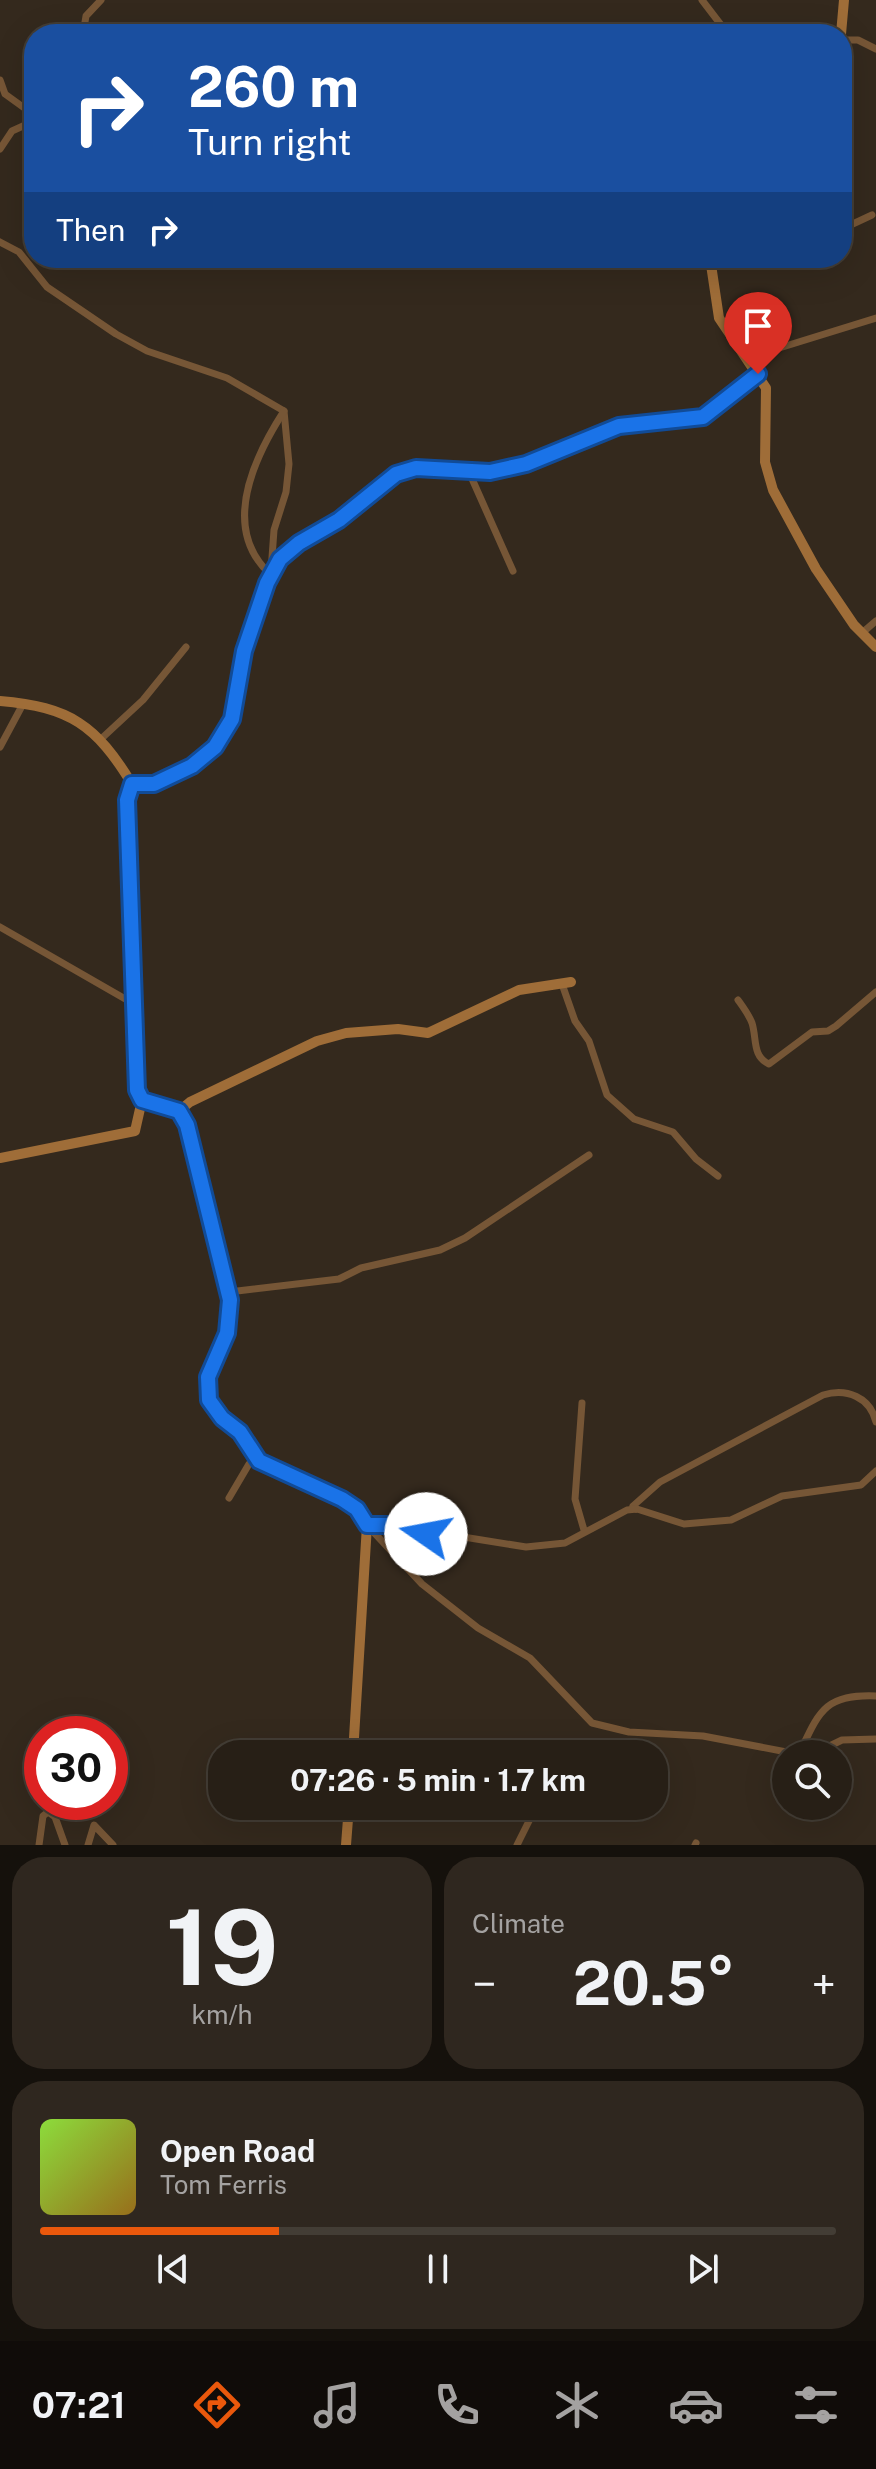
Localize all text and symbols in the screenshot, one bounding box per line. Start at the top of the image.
text: 260 m [188,54,359,120]
icon: right [56,56,160,160]
text: Turn right [188,121,351,163]
icon: right [141,208,185,252]
text: Then [56,212,125,248]
pin [724,292,792,374]
icon: arrive [736,304,780,348]
position arrow [384,1492,468,1576]
speed limit sign: 30 [24,1716,128,1820]
map controls [772,1740,852,1820]
button: search [772,1740,852,1820]
text: 07:26 · 5 min · 1.7 km [290,1762,586,1798]
text: 19 [165,1886,279,2008]
text: Climate [472,1908,565,1939]
text: 20.5° [573,1948,735,2019]
text: − [472,1958,496,2010]
text: + [812,1958,836,2010]
text: km/h [191,1999,253,2030]
text: Open Road [160,2133,315,2169]
text: Tom Ferris [160,2169,287,2200]
icon: previous [151,2247,195,2291]
icon: pause [416,2247,460,2291]
icon: next [681,2247,725,2291]
icon: directions [189,2377,245,2433]
icon: music [309,2377,365,2433]
icon: phone [429,2377,485,2433]
icon: climate [549,2377,605,2433]
icon: car [668,2377,724,2433]
icon: filters [788,2377,844,2433]
text: 07:21 [32,2384,126,2426]

